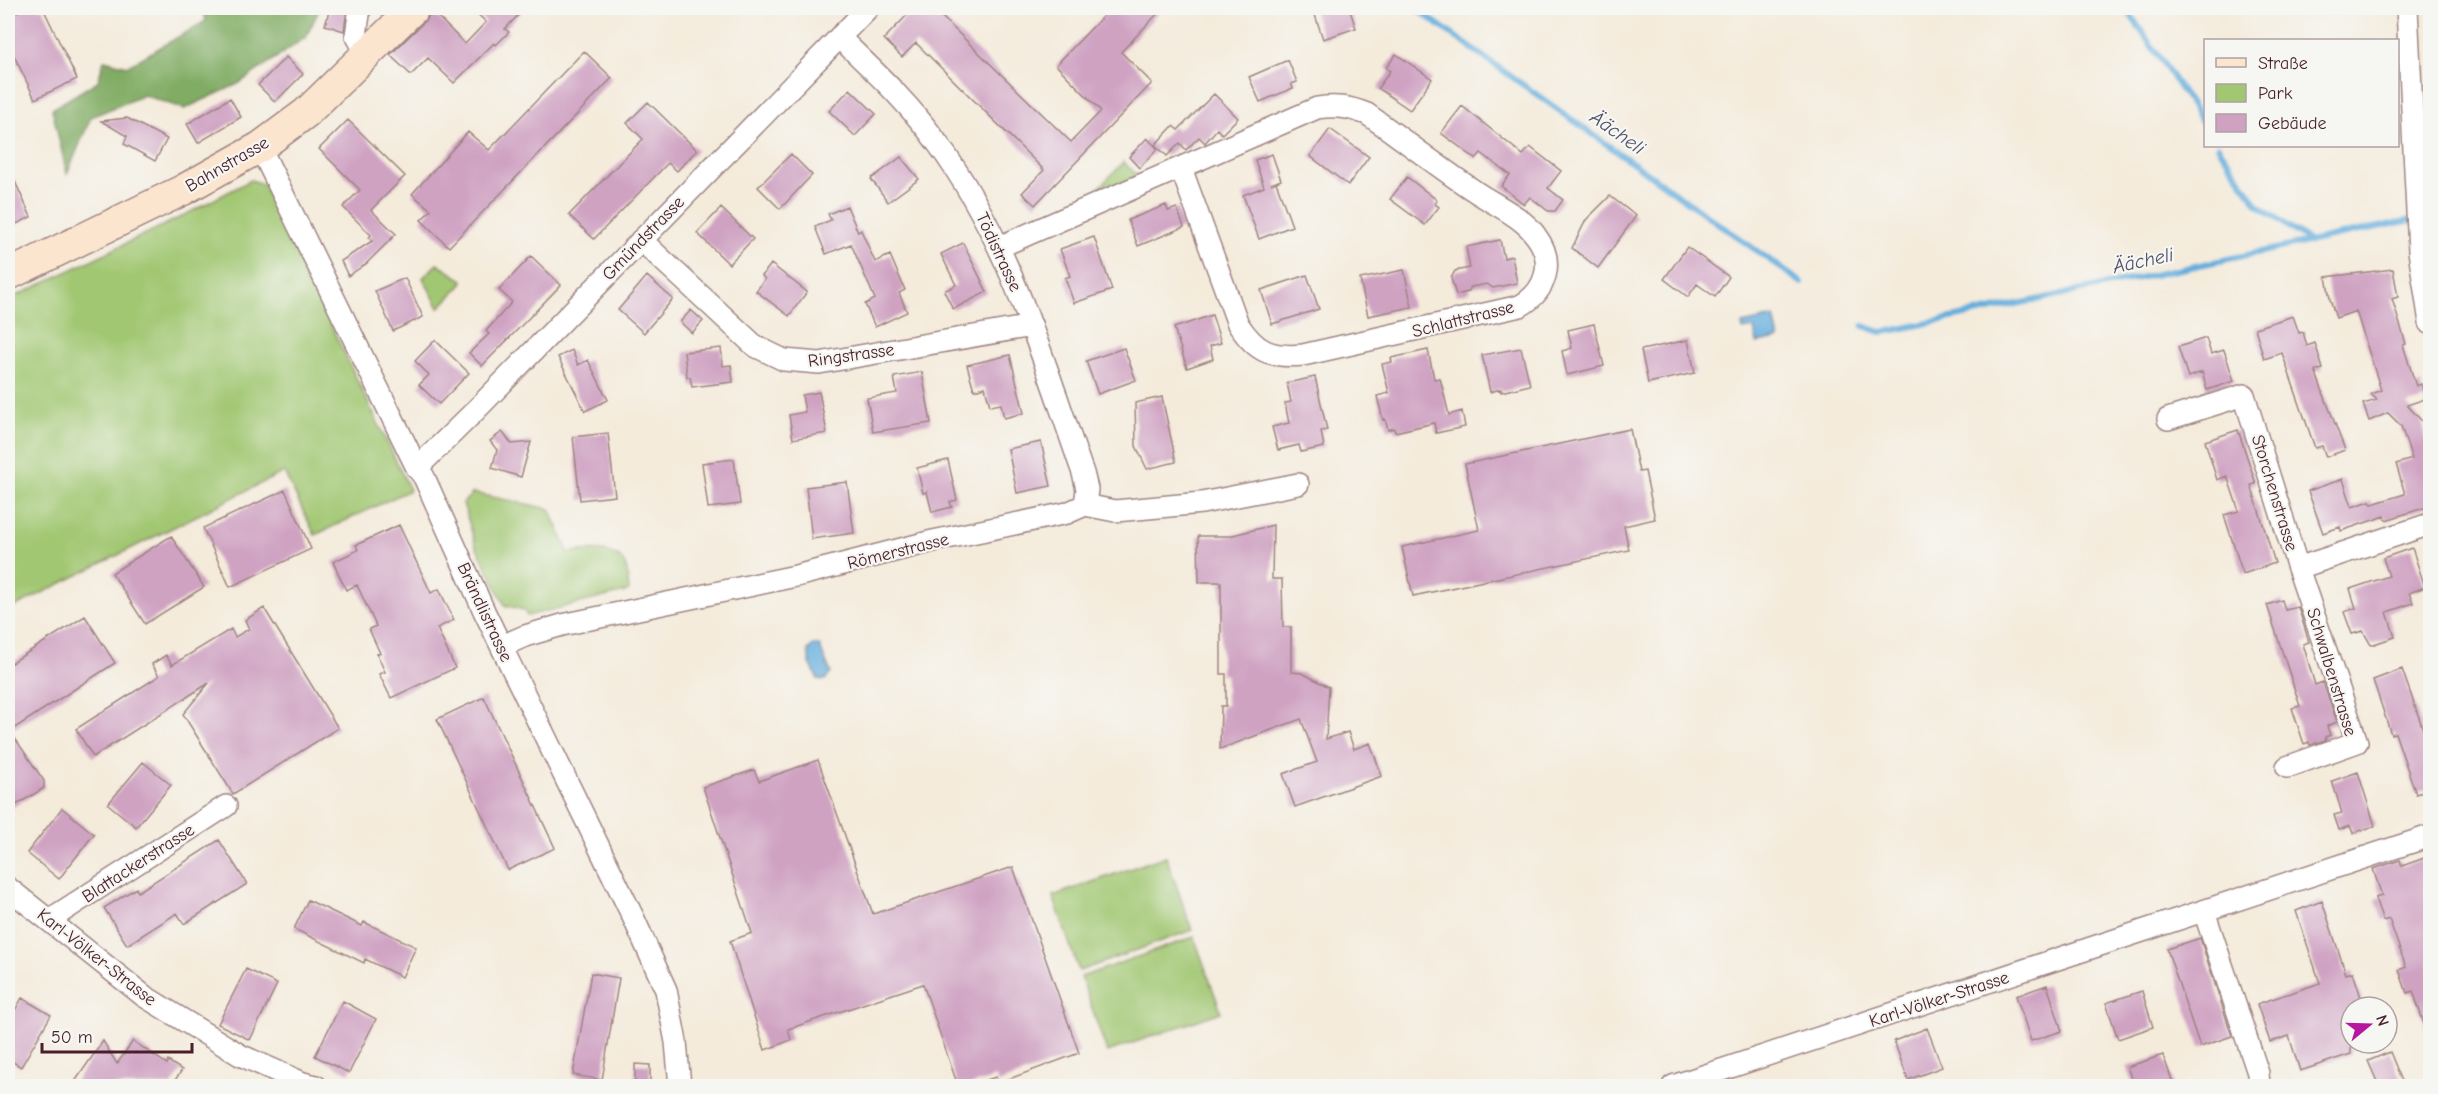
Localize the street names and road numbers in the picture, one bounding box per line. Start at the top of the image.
street label: Bahnstrasse [182,132,273,197]
street label: Gmündstrasse [598,192,689,285]
street label: Tödistrasse [971,209,1026,295]
street label: Schlattstrasse [1410,297,1516,342]
street label: Ringstrasse [807,339,896,372]
street label: Storchenstrasse [2247,432,2302,554]
street label: Römerstrasse [845,529,951,574]
street label: Brändlistrasse [452,559,517,665]
street label: Schwalbenstrasse [2302,605,2361,739]
street label: Blattackerstrasse [78,819,198,907]
street label: Karl-Völker-Strasse [33,904,161,1011]
street label: Karl-Völker-Strasse [1867,967,2012,1032]

